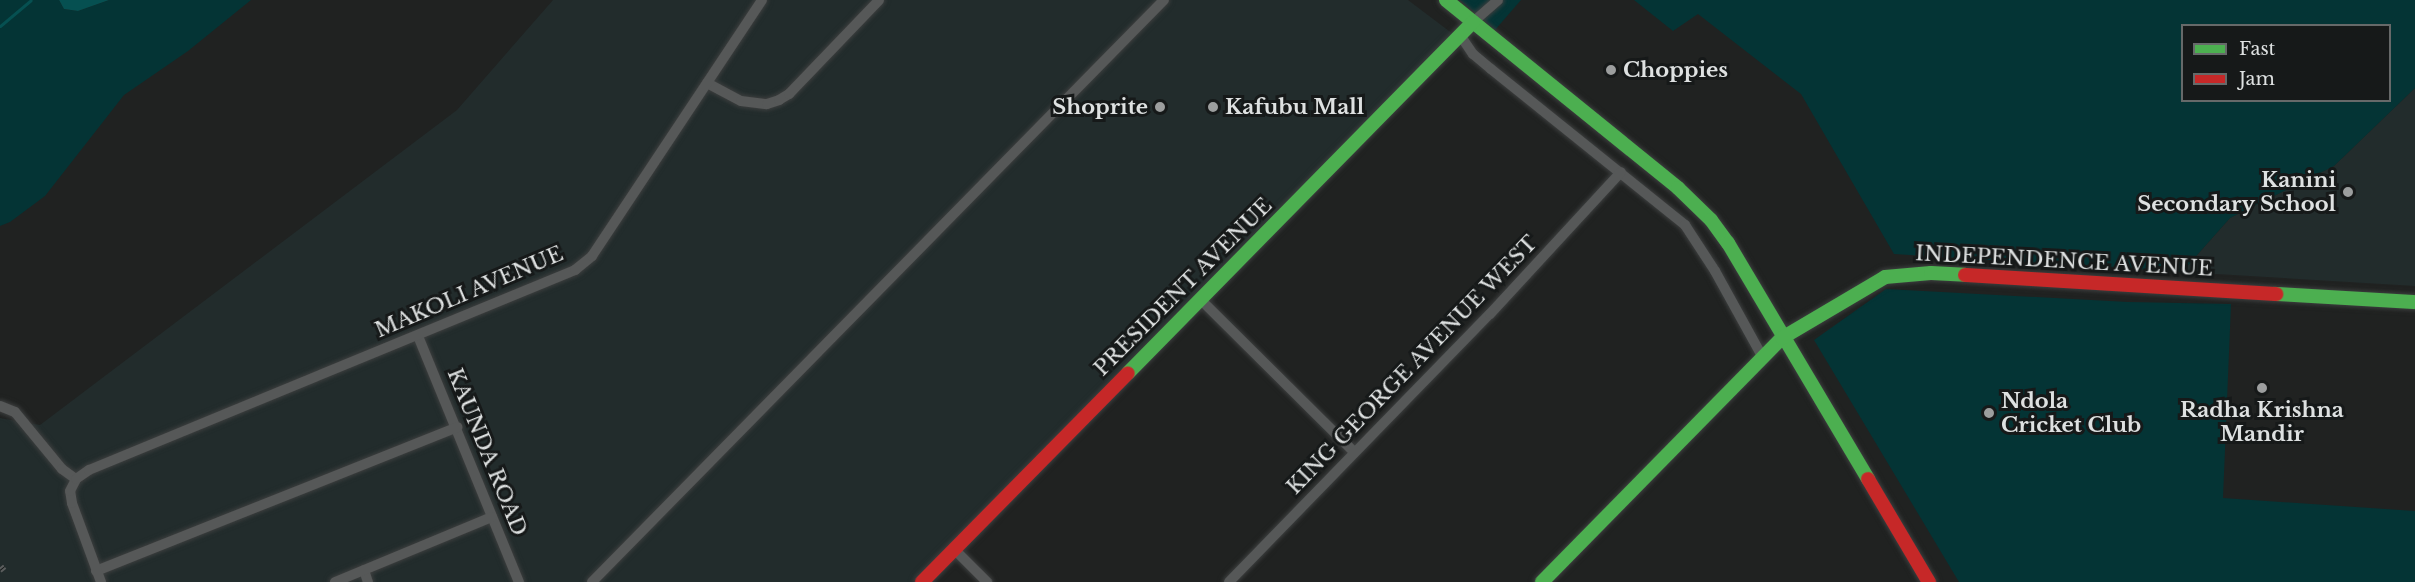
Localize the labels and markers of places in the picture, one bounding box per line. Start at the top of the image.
place label: Choppies [1623,57,1728,83]
marker: Choppies [1604,63,1618,77]
place label: Shoprite [1052,94,1148,120]
place label: Kafubu Mall [1225,94,1364,120]
marker: Shoprite [1153,100,1167,114]
marker: Kafubu Mall [1206,100,1220,114]
place label: Kanini Secondary School [2137,167,2336,217]
marker: Kanini Secondary School [2341,185,2355,199]
marker: Radha Krishna Mandir [2255,381,2269,395]
place label: Ndola Cricket Club [2001,388,2141,438]
place label: Radha Krishna Mandir [2180,397,2344,447]
marker: Ndola Cricket Club [1982,406,1996,420]

